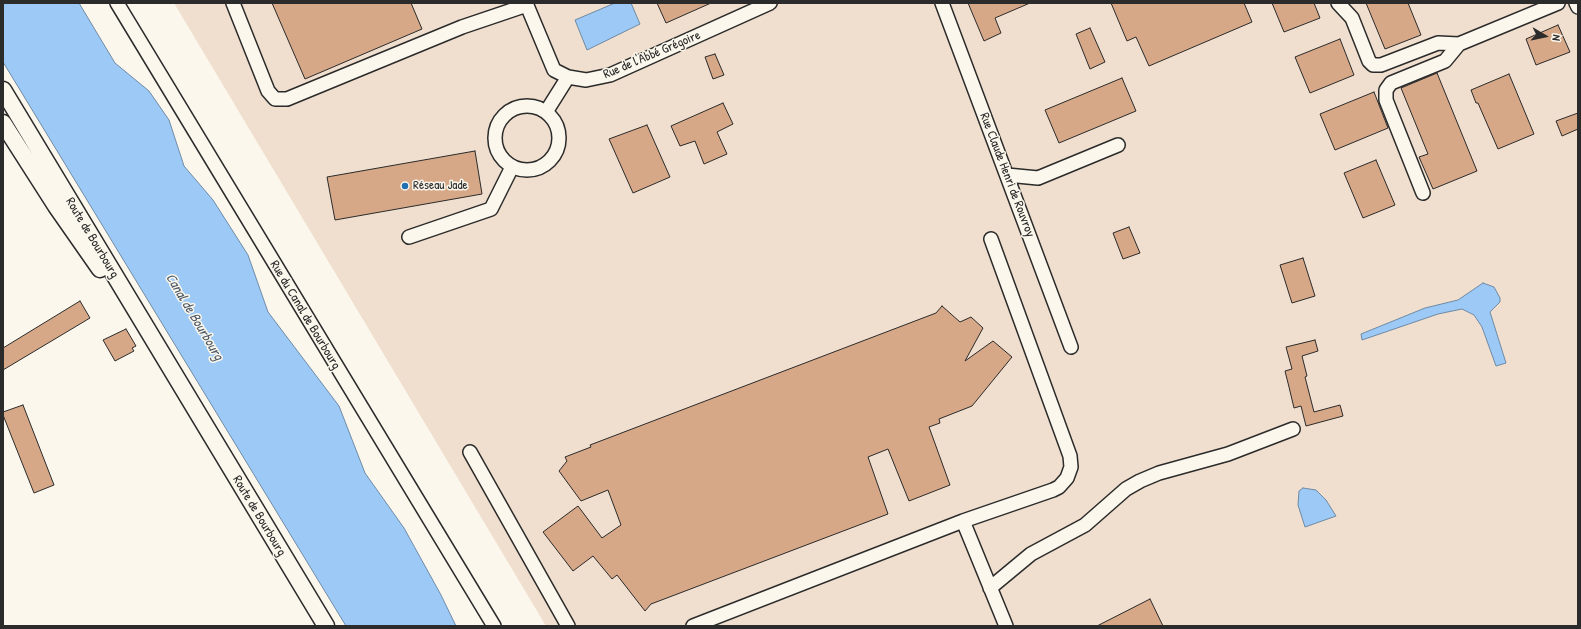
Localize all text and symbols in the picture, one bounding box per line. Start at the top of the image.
north arrow [1525,16,1565,56]
street label: Rue de l'Abbé Grégoire [601,28,703,82]
text: N [1549,34,1564,42]
street label: Rue Claude Henri de Rouvroy [976,111,1038,239]
place label: Réseau Jade [413,178,468,194]
marker: Réseau Jade [400,181,410,191]
street label: Route de Bourbourg [62,195,122,281]
street label: Rue du Canal de Bourbourg [266,258,344,372]
water label: Canal de Bourbourg [161,270,227,364]
street label: Route de Bourbourg [229,473,289,559]

